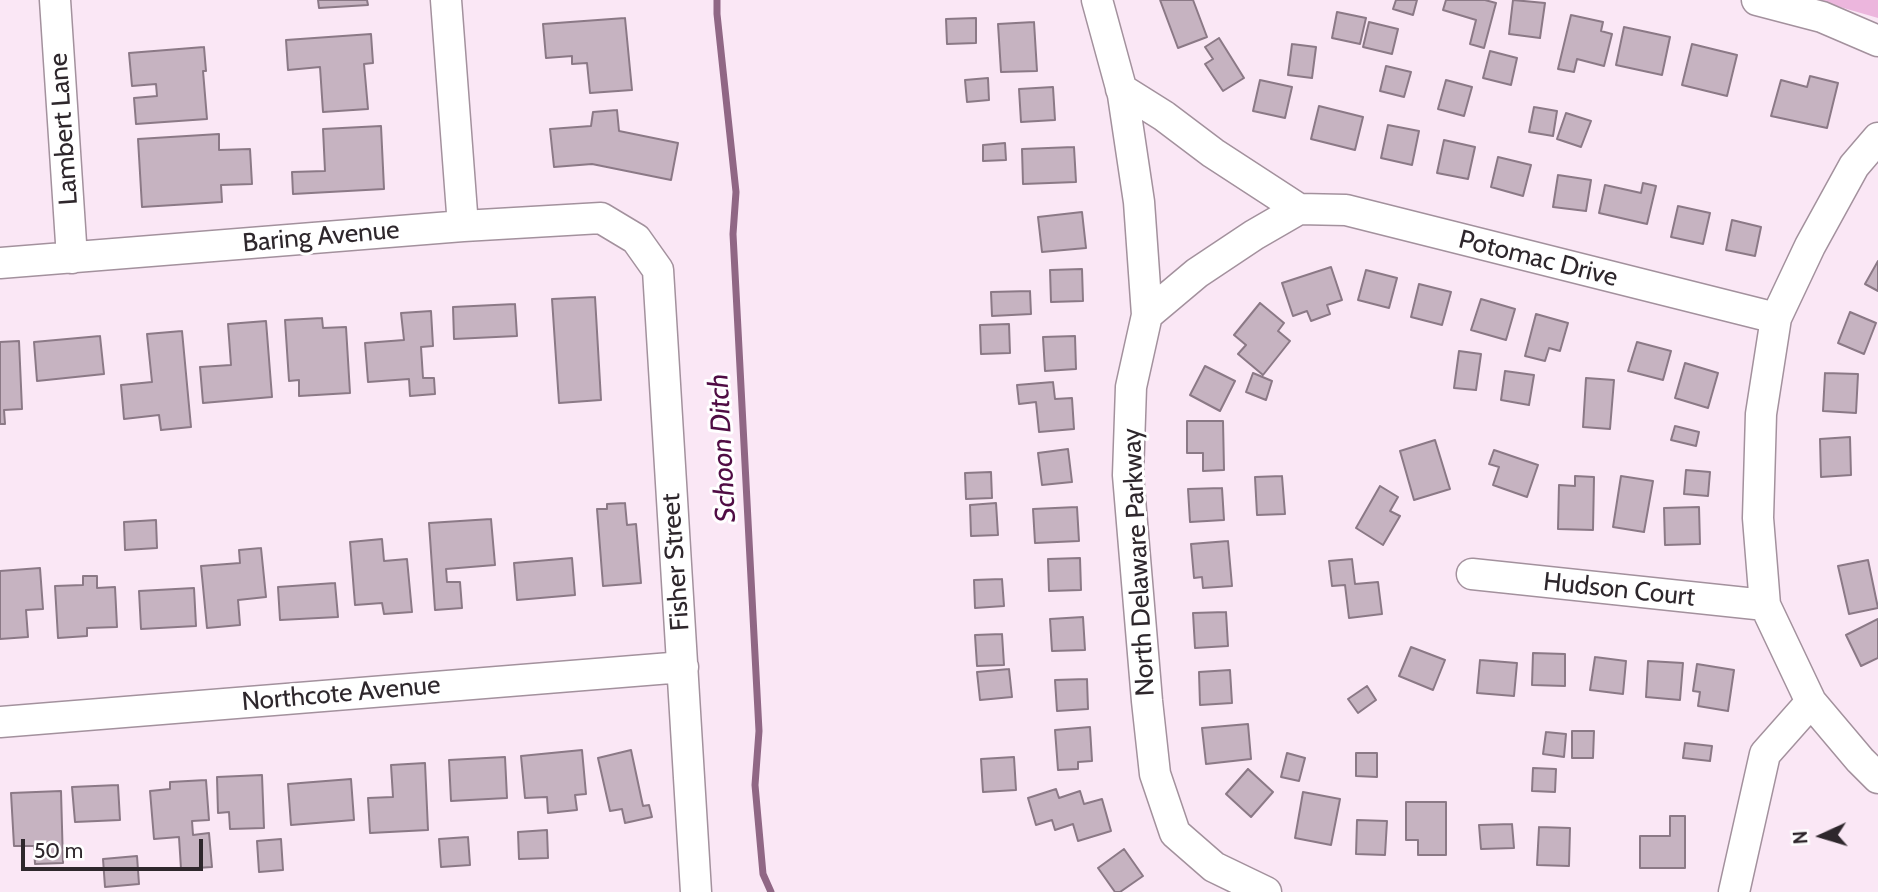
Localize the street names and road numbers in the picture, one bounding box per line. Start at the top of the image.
street label: Lambert Lane [43,52,85,206]
street label: Baring Avenue [241,215,401,259]
street label: Potomac Drive [1455,224,1621,294]
street label: North Delaware Parkway [1116,427,1162,697]
street label: Fisher Street [656,492,696,632]
street label: Hudson Court [1542,567,1696,613]
street label: Northcote Avenue [240,670,442,718]

